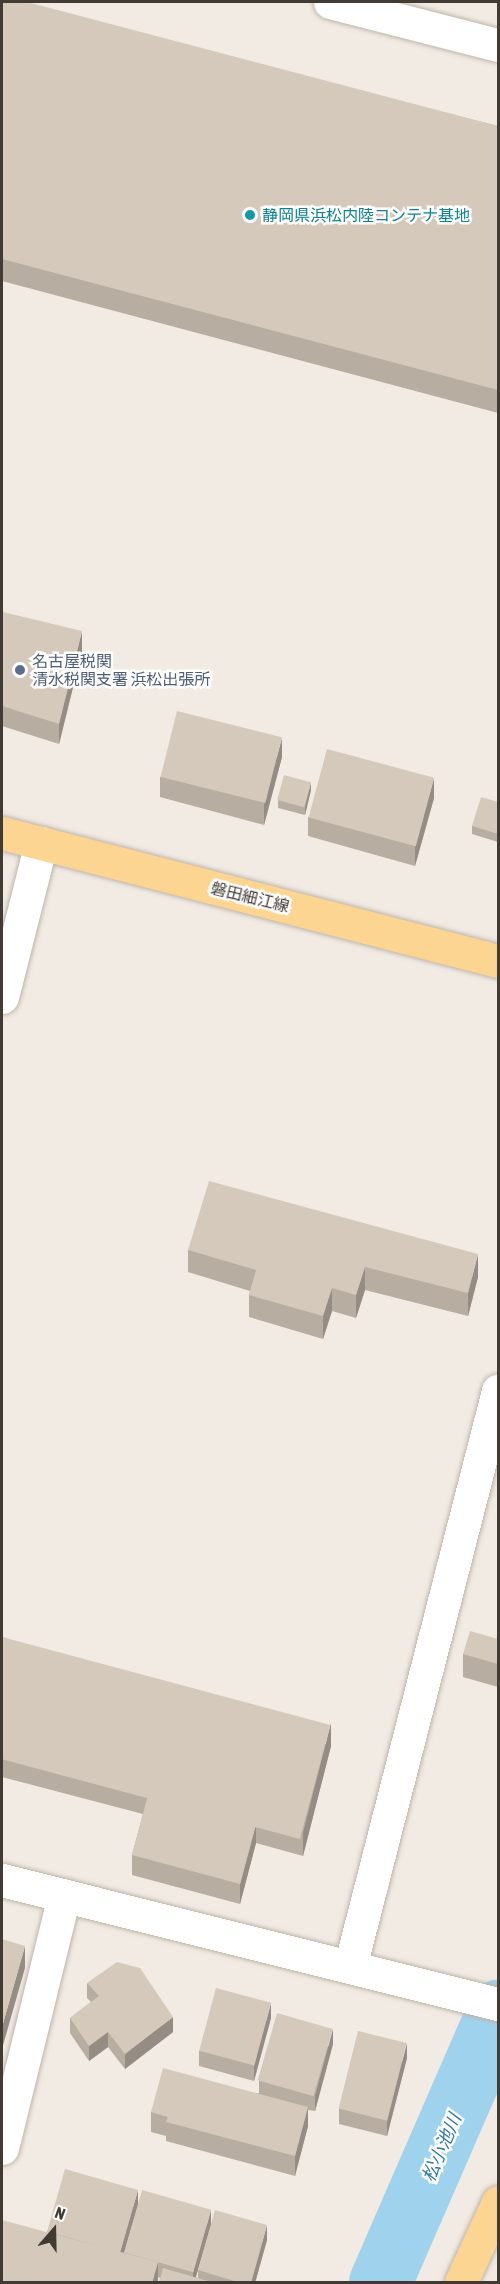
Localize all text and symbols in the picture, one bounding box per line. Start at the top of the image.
place label: 静岡県浜松内陸コンテナ基地 [262,205,470,225]
marker: 静岡県浜松内陸コンテナ基地 [243,208,257,222]
place label: 名古屋税関 清水税関支署 浜松出張所 [32,651,210,689]
marker: 名古屋税関 清水税関支署 浜松出張所 [13,663,27,677]
street label: 磐田細江線 [209,878,291,916]
water label: 松小池川 [418,2111,466,2185]
north arrow [24,2200,84,2260]
text: N [53,2203,68,2223]

